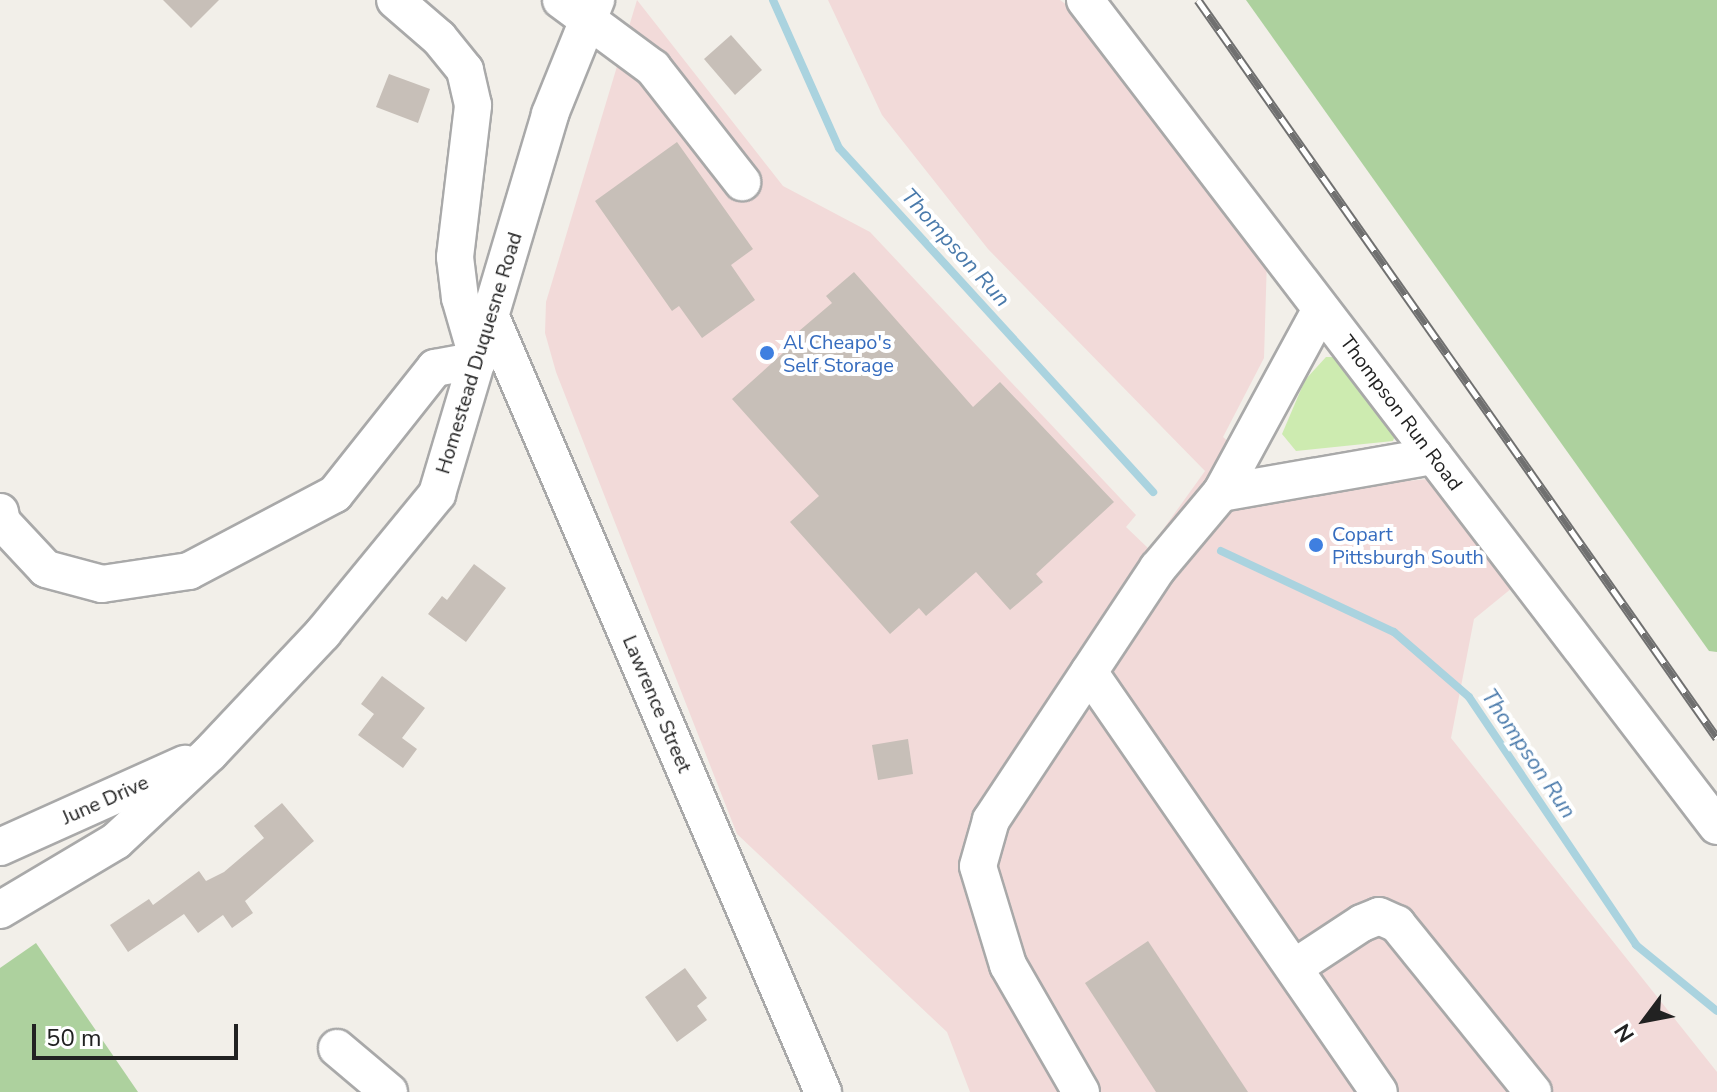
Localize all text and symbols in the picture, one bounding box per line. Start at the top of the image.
water label: Thompson Run [895,183,1015,313]
street label: Homestead Duquesne Road [431,229,527,477]
place label: Al Cheapo's Self Storage [783,330,894,377]
street label: Thompson Run Road [1335,331,1467,495]
marker: Al Cheapo's Self Storage [758,344,776,362]
place label: Copart Pittsburgh South [1332,522,1484,569]
marker: Copart Pittsburgh South [1307,536,1325,554]
street label: Lawrence Street [617,632,697,776]
water label: Thompson Run [1475,684,1581,824]
street label: June Drive [58,770,152,830]
north arrow [1605,980,1685,1060]
scale bar [36,1008,242,1058]
text: N [1608,1018,1642,1048]
text: 50 m [46,1022,102,1054]

